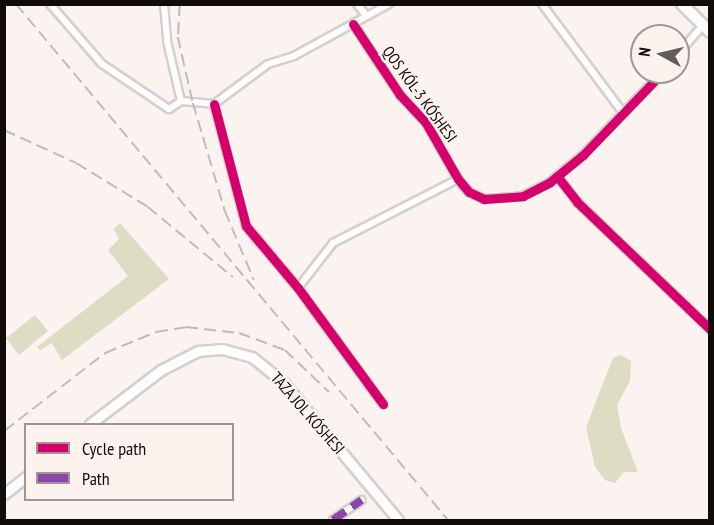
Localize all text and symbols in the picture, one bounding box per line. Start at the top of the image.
north arrow [630,24,690,84]
street label: QOS KÓL-3 KÓSHESI [379,42,461,146]
text: N [634,46,655,57]
street label: TAZA JOL KÓSHESI [267,368,349,458]
legend [24,423,234,501]
text: Cycle path [82,437,146,460]
text: Path [82,467,110,490]

